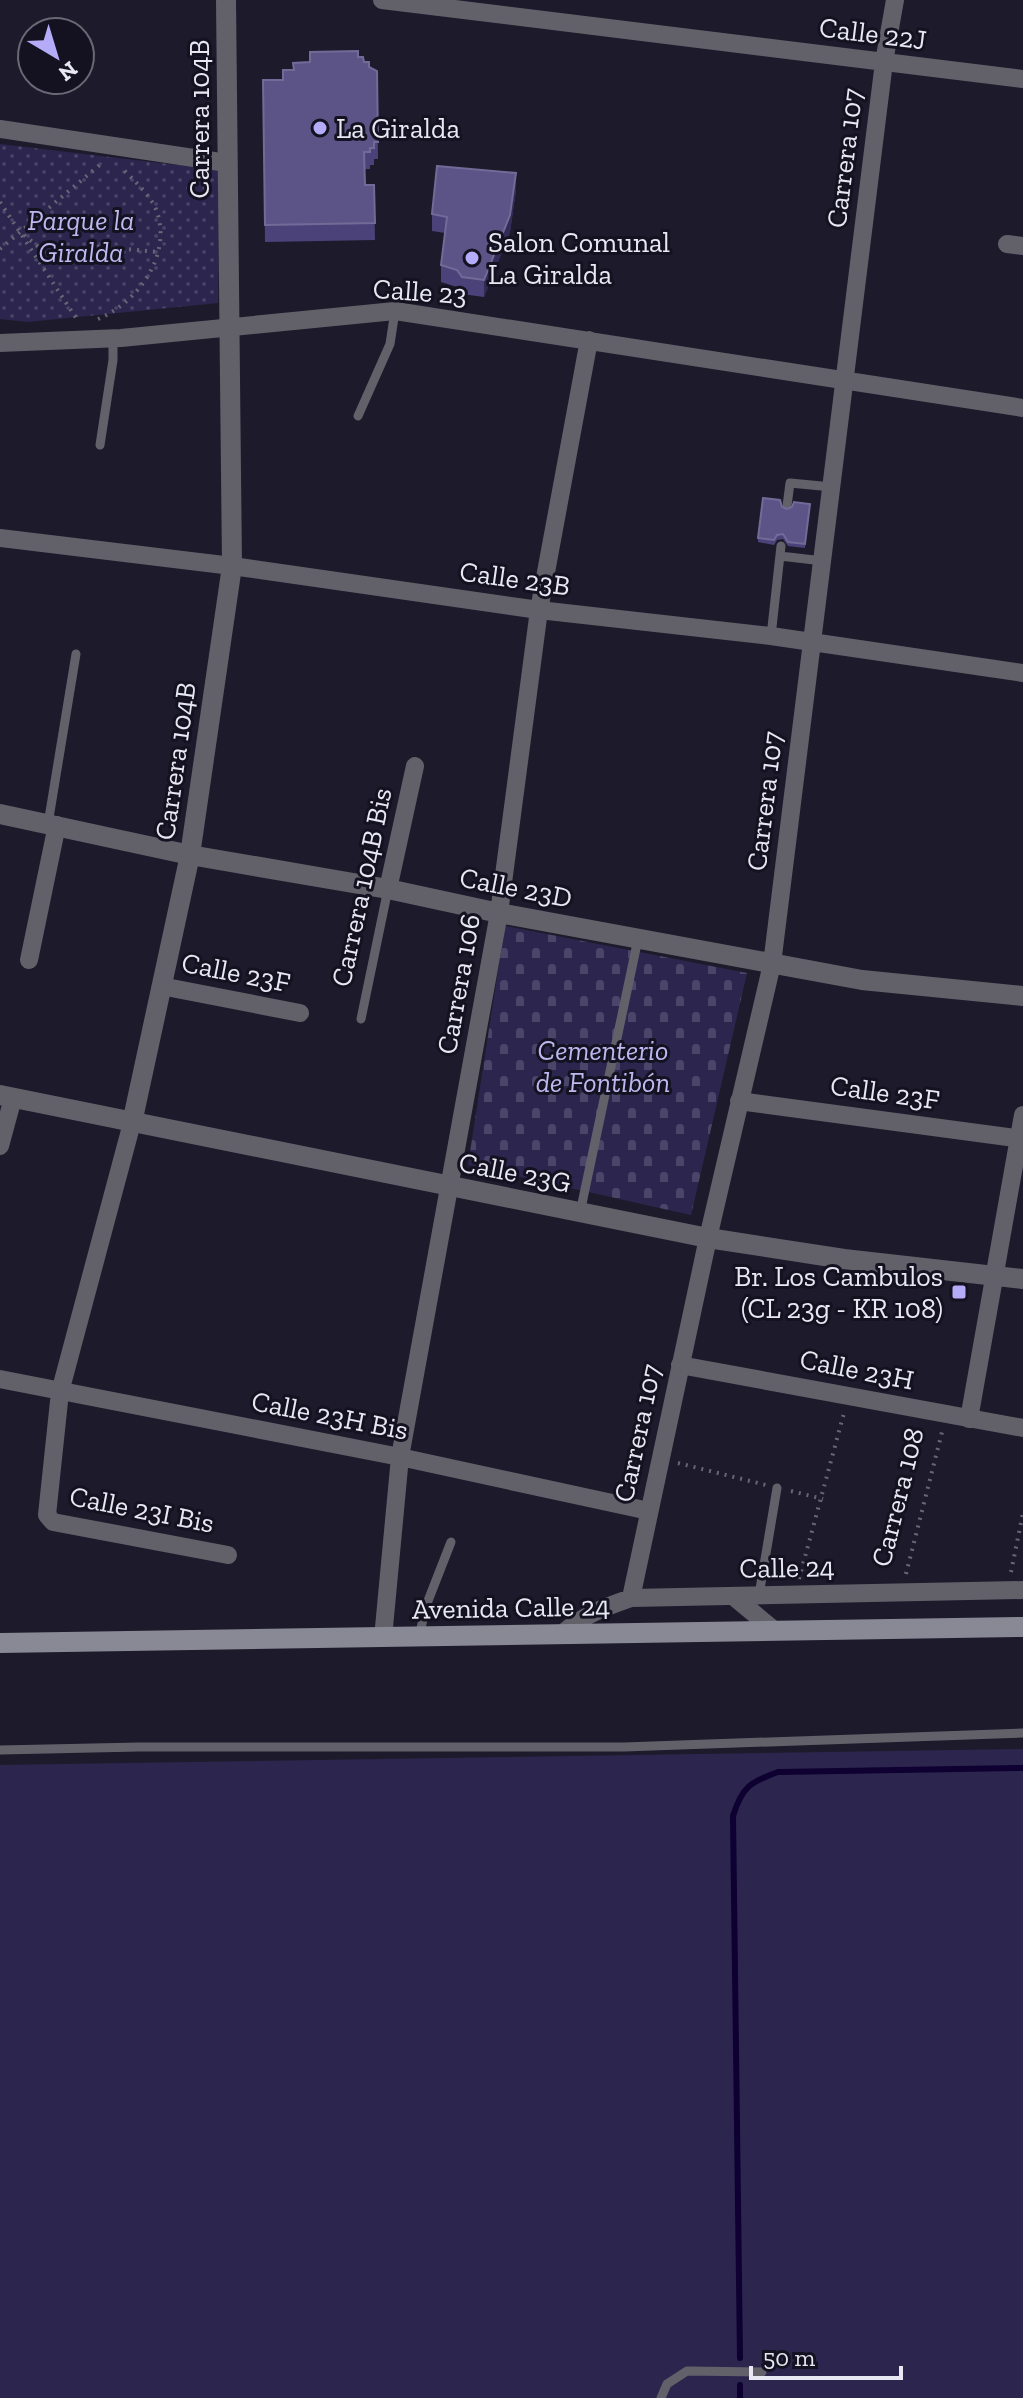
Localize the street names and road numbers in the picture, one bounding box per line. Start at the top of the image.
street label: Calle 22J [818,11,928,56]
street label: Carrera 104B [183,40,216,198]
street label: Carrera 107 [820,87,869,230]
street label: Calle 23 [372,272,468,311]
street label: Calle 23B [458,554,572,603]
street label: Carrera 104B [148,680,203,842]
street label: Carrera 107 [740,730,789,873]
street label: Carrera 104B Bis [324,785,399,989]
street label: Calle 23D [457,860,575,915]
street label: Carrera 106 [430,911,487,1057]
street label: Calle 23F [179,946,293,999]
street label: Calle 23F [828,1069,942,1116]
street label: Calle 23G [456,1145,574,1200]
street label: Calle 23H [797,1342,917,1397]
street label: Carrera 107 [607,1361,668,1505]
street label: Calle 23H Bis [249,1384,411,1447]
street label: Carrera 108 [864,1424,931,1570]
street label: Calle 23I Bis [67,1479,217,1540]
street label: Calle 24 [739,1550,835,1585]
street label: Avenida Calle 24 [412,1589,611,1626]

